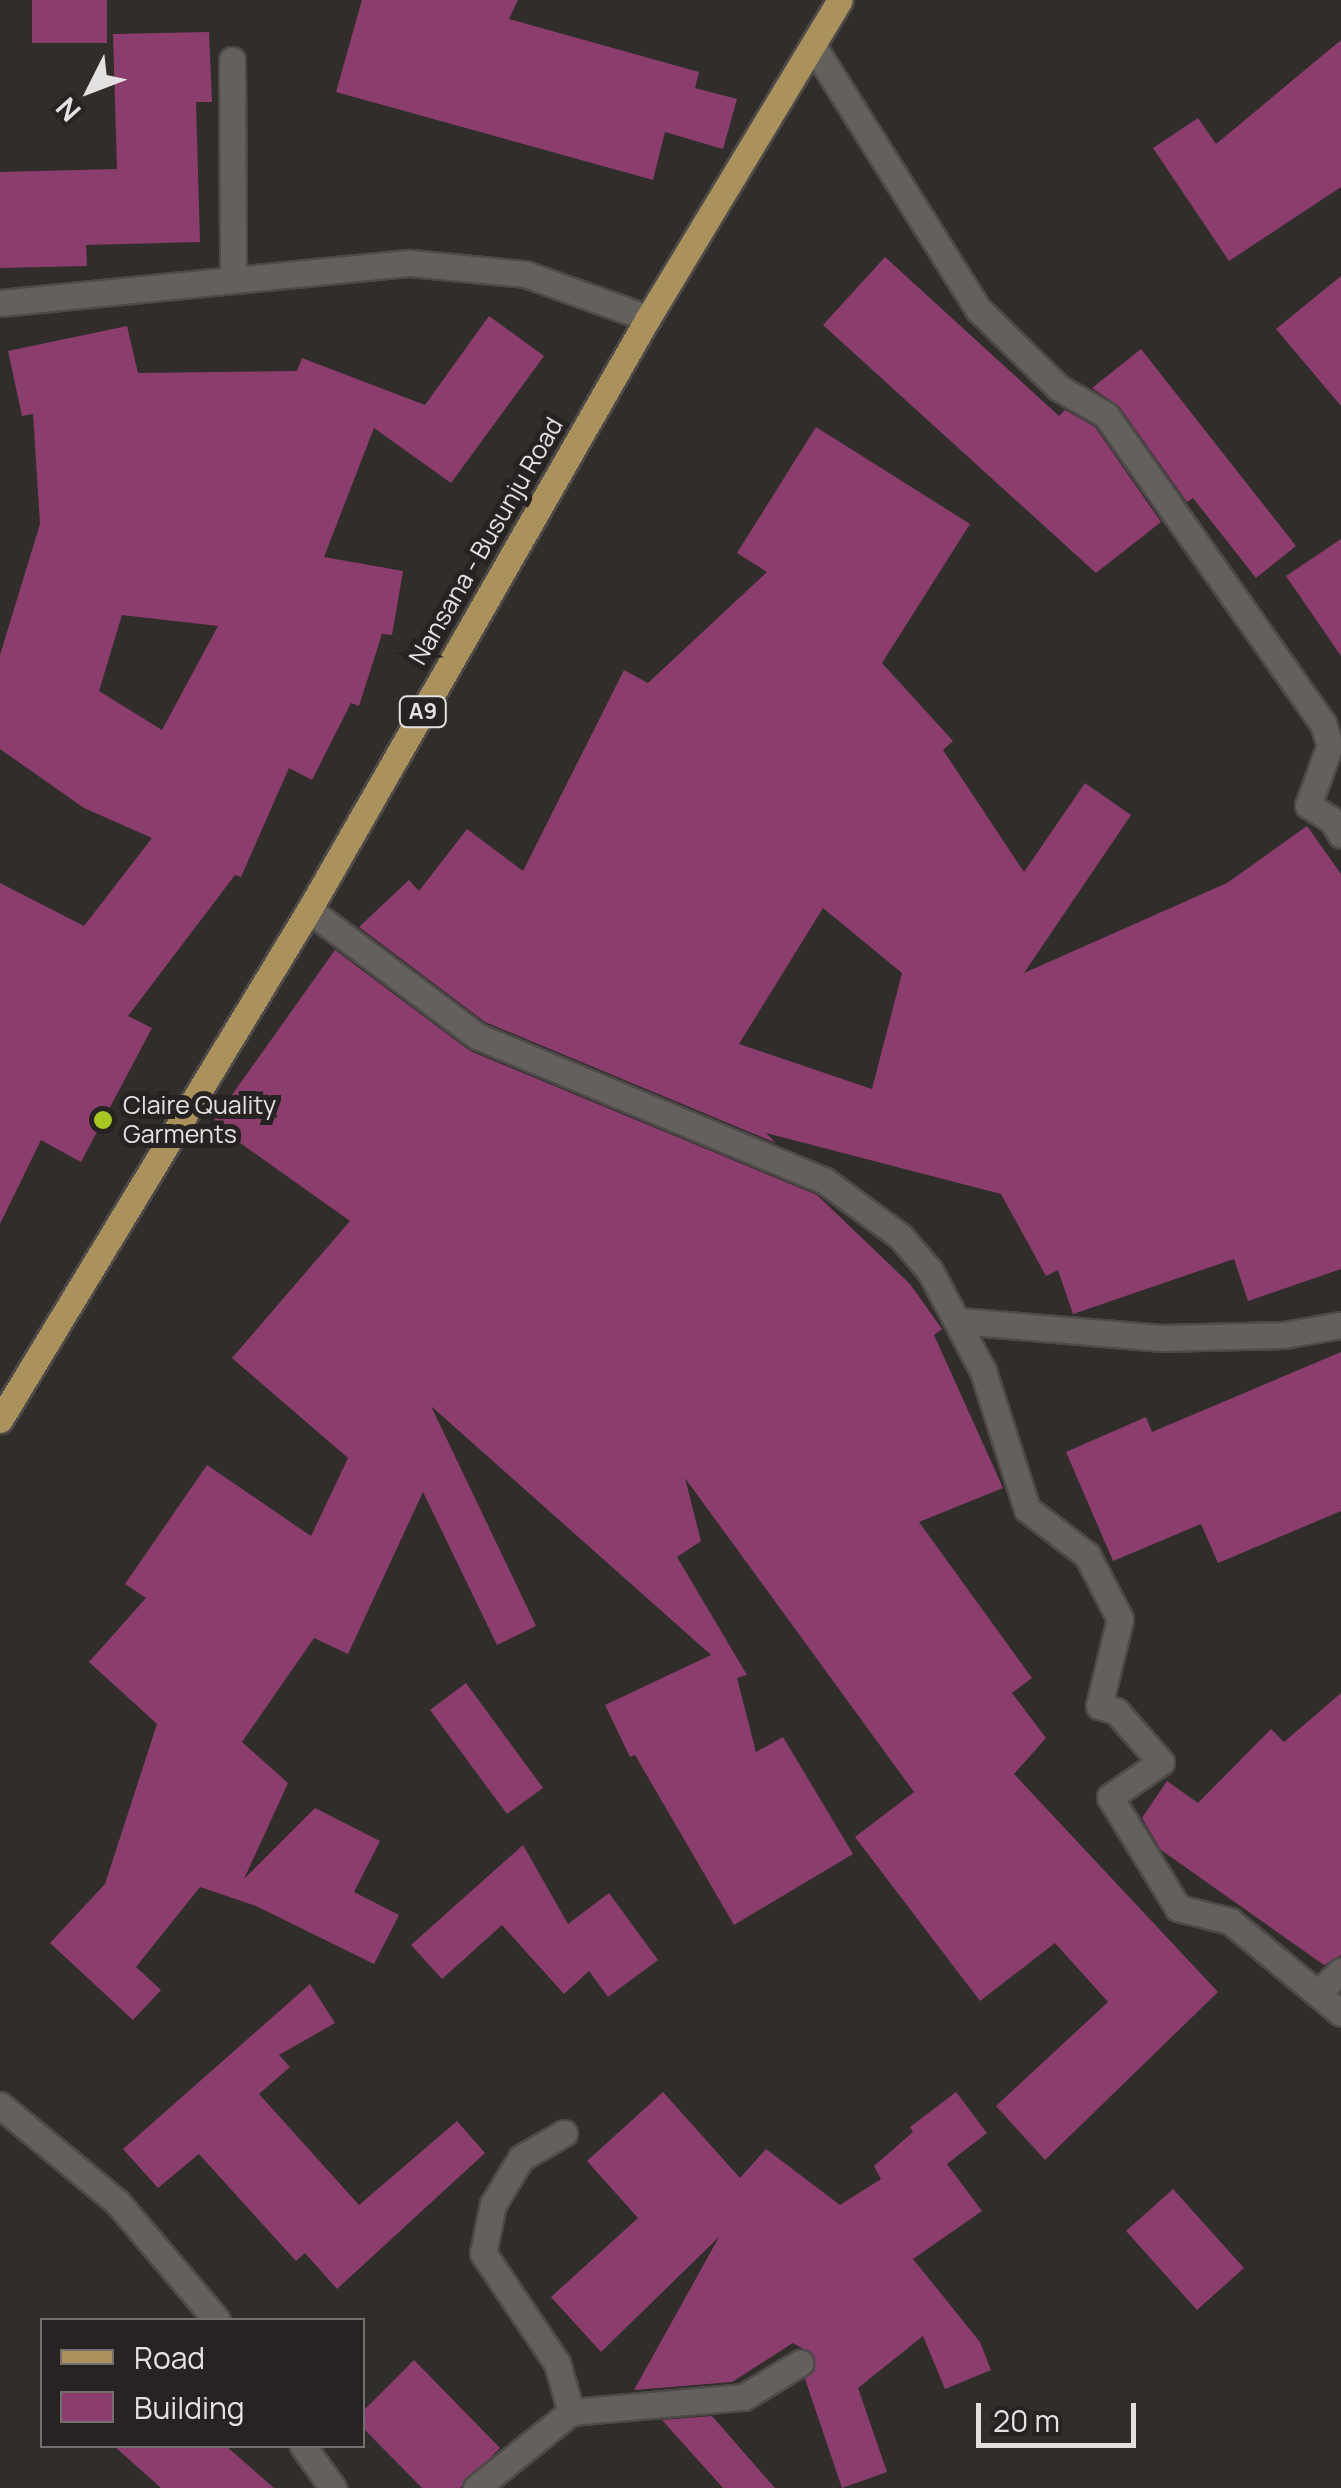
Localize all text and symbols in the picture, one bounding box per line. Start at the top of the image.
north arrow [40,40,140,140]
text: N [47,90,89,130]
street label: Nansana - Busunju Road [403,412,569,670]
road number: A9 [398,695,448,729]
place label: Claire Quality Garments [123,1091,276,1150]
marker: Claire Quality Garments [92,1109,114,1131]
legend [40,2318,365,2448]
text: Road [134,2337,205,2378]
scale bar [981,2383,1141,2445]
text: Building [134,2387,245,2428]
text: 20 m [993,2400,1060,2441]

